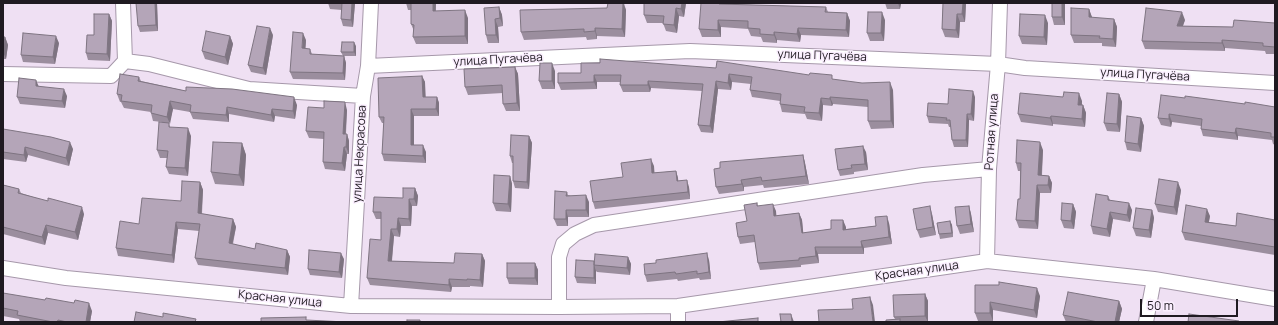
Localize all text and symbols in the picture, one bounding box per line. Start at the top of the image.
street label: улица Пугачёва [777,47,867,65]
street label: улица Пугачёва [453,50,543,70]
street label: улица Пугачёва [1100,65,1190,85]
street label: Ротная улица [982,93,1002,171]
street label: улица Некрасова [350,105,370,203]
street label: Красная улица [874,258,960,284]
street label: Красная улица [237,287,323,311]
scale bar [1142,291,1240,317]
text: 50 m [1147,297,1174,314]

